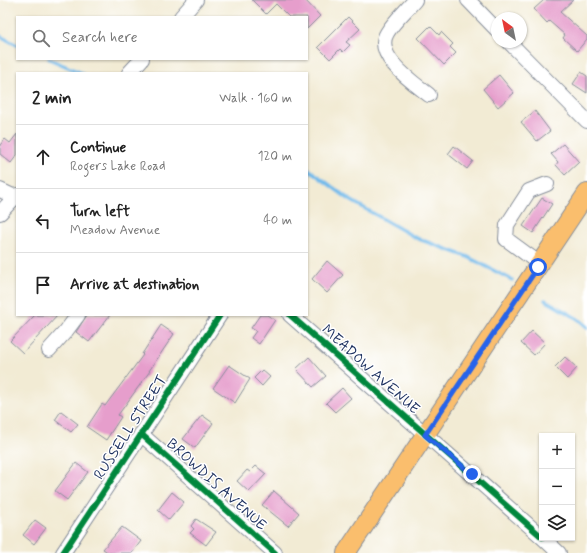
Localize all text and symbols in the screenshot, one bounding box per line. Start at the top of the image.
north arrow [491,12,527,48]
search box [16,16,308,60]
icon: search [30,27,52,49]
text: Search here [62,28,138,48]
text: 2 min [32,87,72,109]
text: Walk · 160 m [219,90,292,107]
text: Continue [70,138,126,158]
icon: ahead [32,146,54,168]
text: 120 m [258,148,292,165]
text: Rogers Lake Road [70,158,165,175]
text: Turn left [70,202,130,222]
icon: left [32,210,54,232]
text: 40 m [263,212,292,229]
text: Meadow Avenue [70,222,160,239]
route start [529,258,547,276]
icon: arrive [32,274,54,296]
text: Arrive at destination [70,275,199,295]
street label: MEADOW AVENUE [317,320,424,419]
street label: RUSSELL STREET [89,371,172,484]
map controls [539,433,575,541]
button: + [539,433,575,469]
street label: BROWDIS AVENUE [162,434,271,535]
route end [463,465,481,483]
button: − [539,469,575,505]
button: layers [539,505,575,541]

